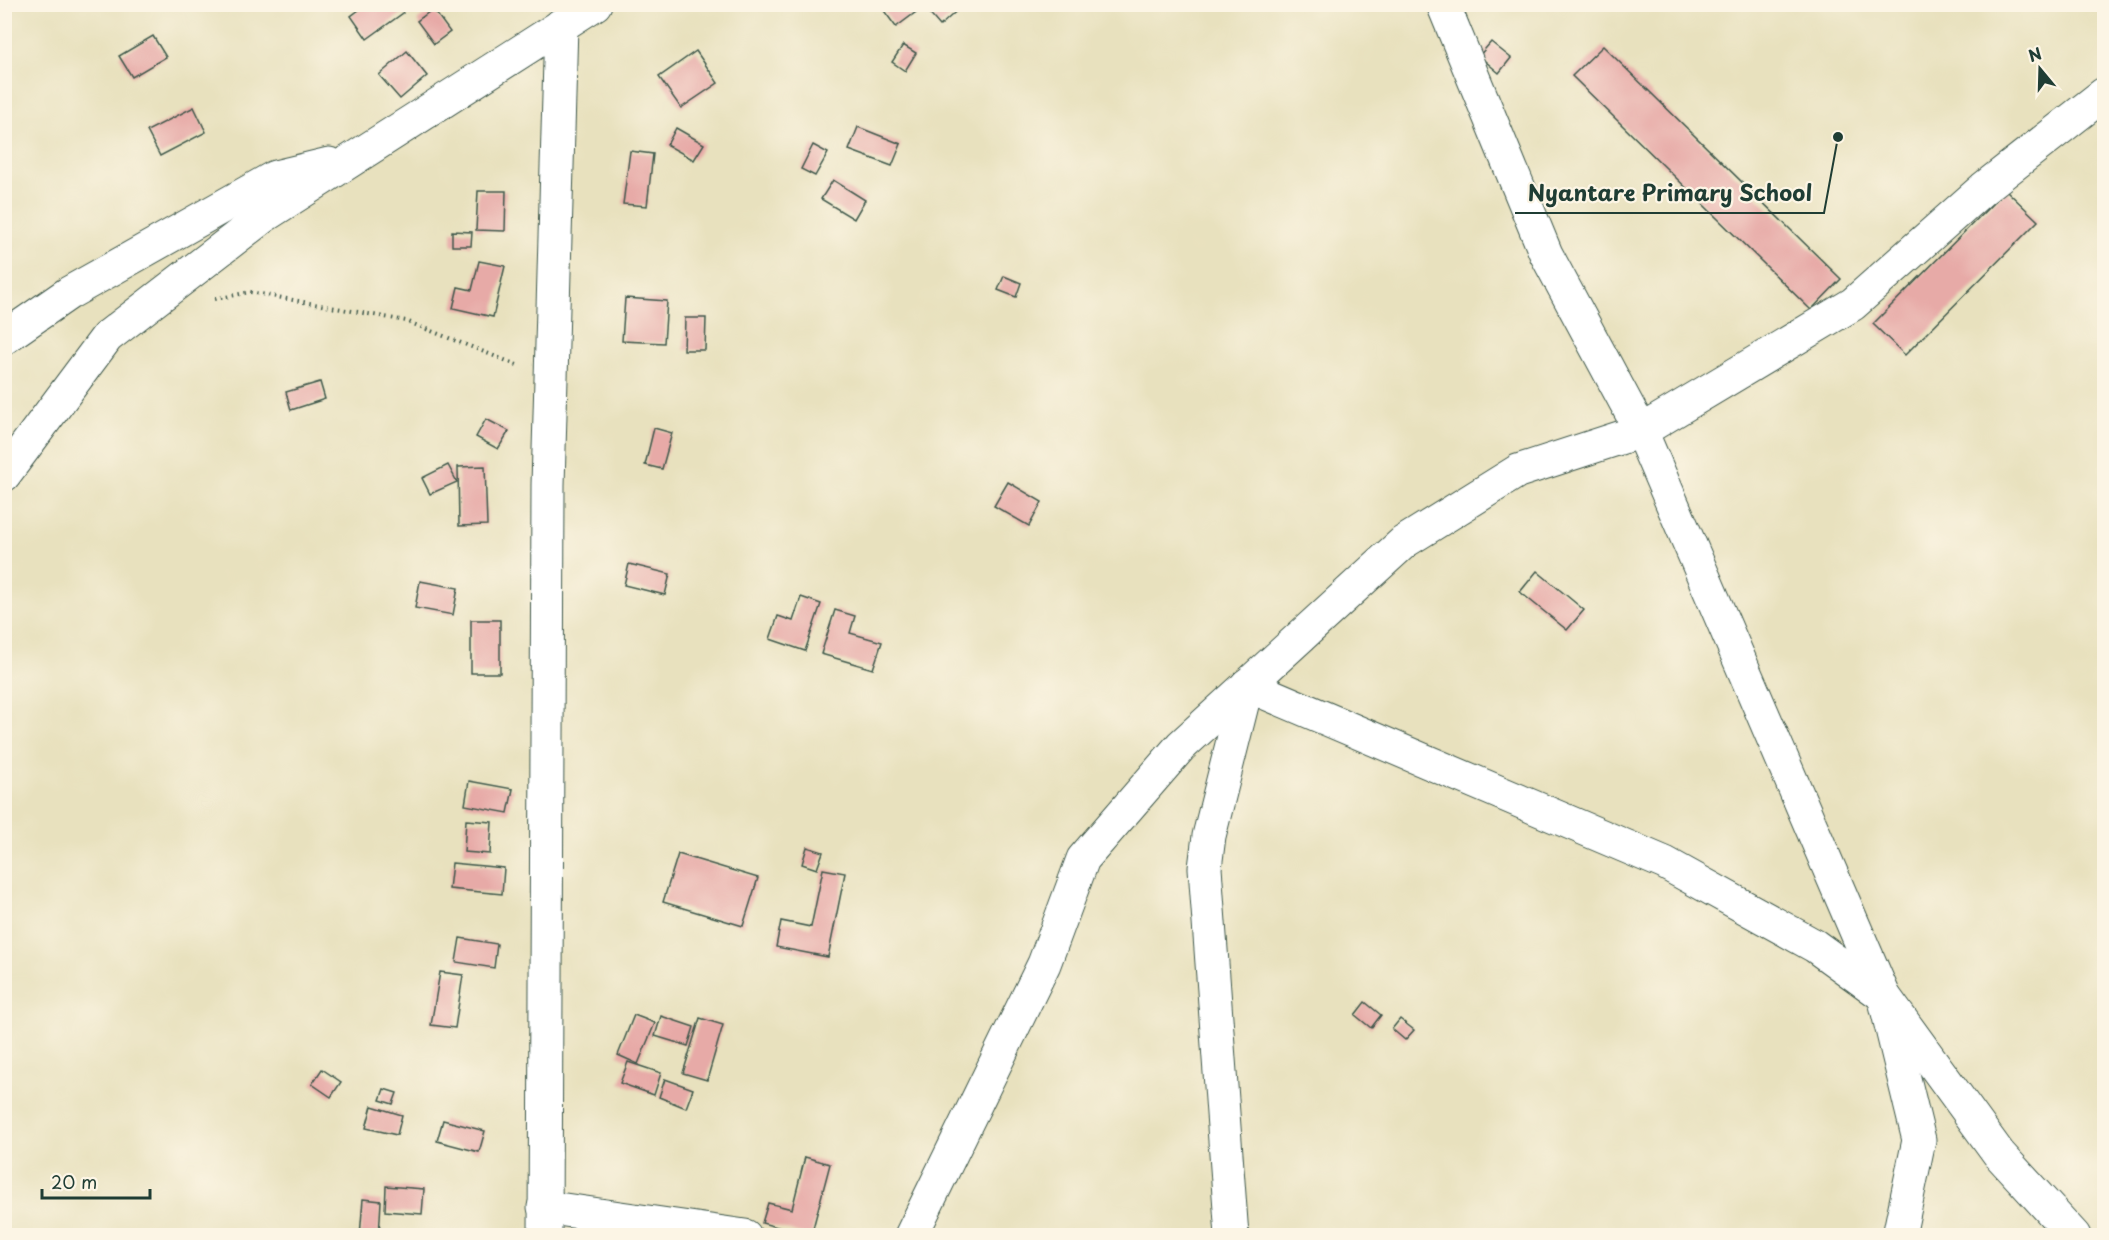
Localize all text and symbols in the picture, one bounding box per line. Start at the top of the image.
north arrow [2010,39,2070,99]
text: N [2025,40,2045,67]
callout: Nyantare Primary School [1515,173,1824,213]
text: Nyantare Primary School [1528,175,1812,208]
scale bar [42,1162,150,1200]
text: 20 m [51,1168,97,1195]

